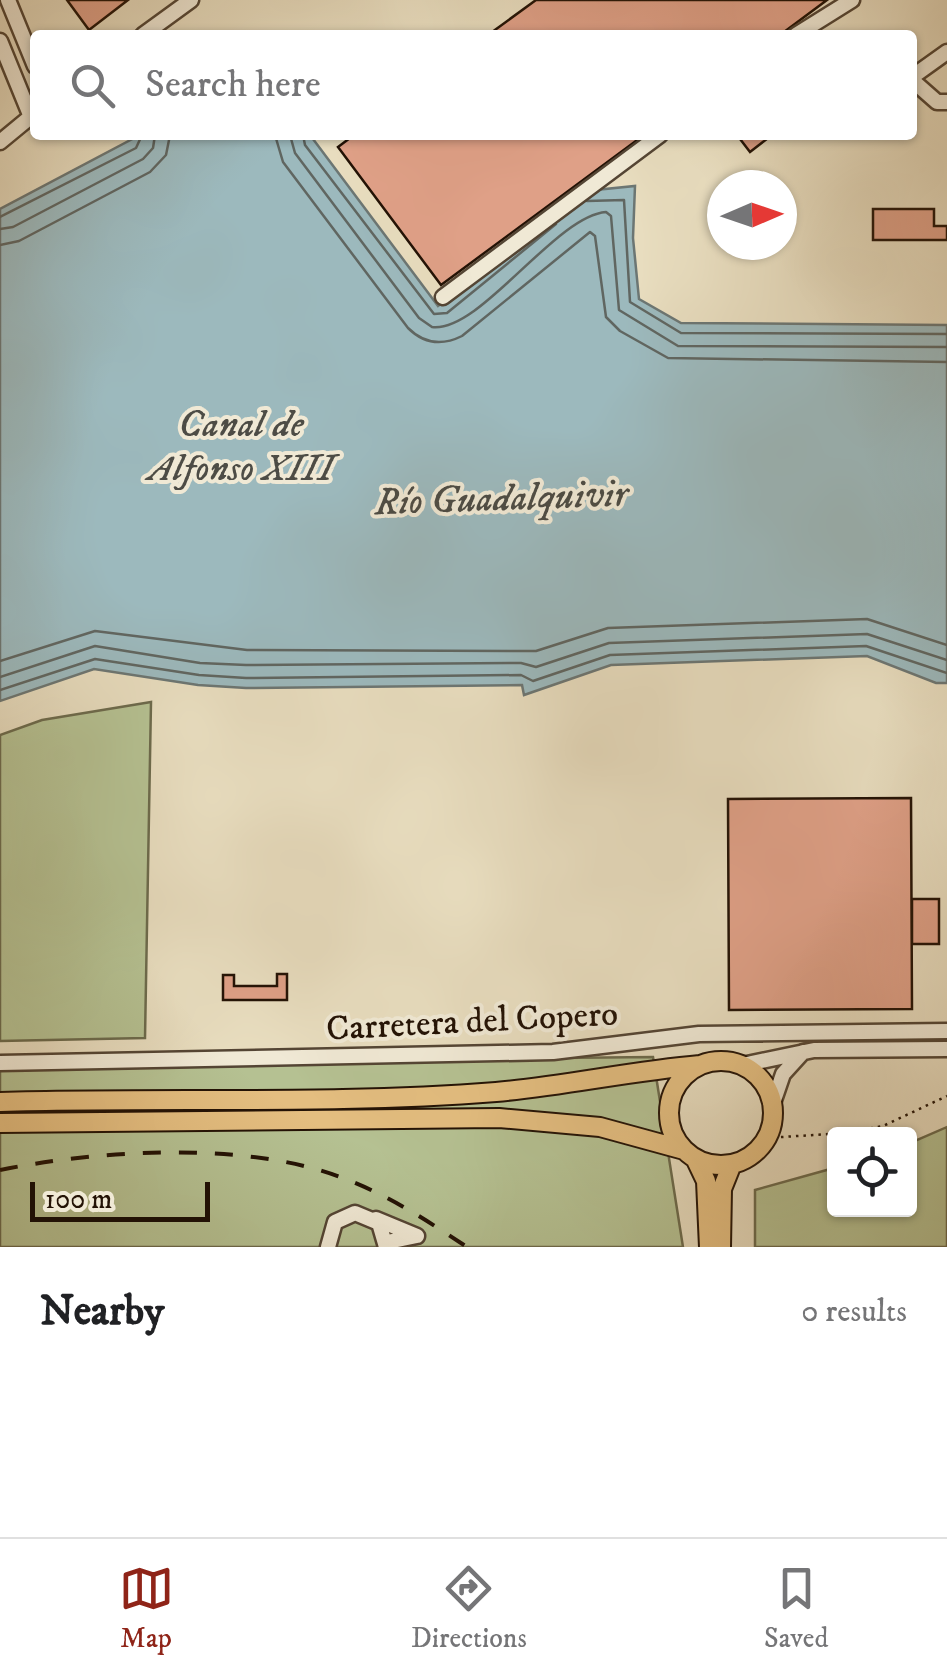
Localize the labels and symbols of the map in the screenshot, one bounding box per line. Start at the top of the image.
north arrow [707,170,797,260]
water label: Canal de Alfonso XIII [144,401,340,493]
water label: Río Guadalquivir [373,470,632,527]
street label: Carretera del Copero [325,992,619,1052]
scale bar [30,1177,210,1222]

